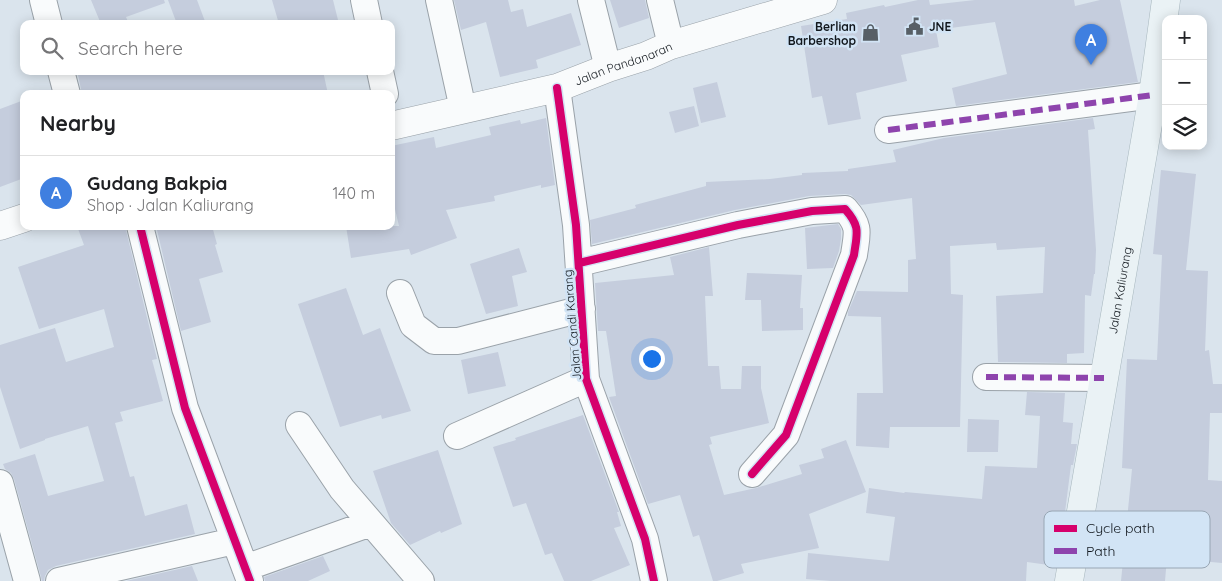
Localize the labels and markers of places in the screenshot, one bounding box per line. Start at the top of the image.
public building icon: JNE [905,16,925,36]
place label: Berlian Barbershop [788,19,856,48]
place label: JNE [929,19,951,34]
shop icon: Berlian Barbershop [860,23,880,43]
pin: A [1075,24,1107,65]

